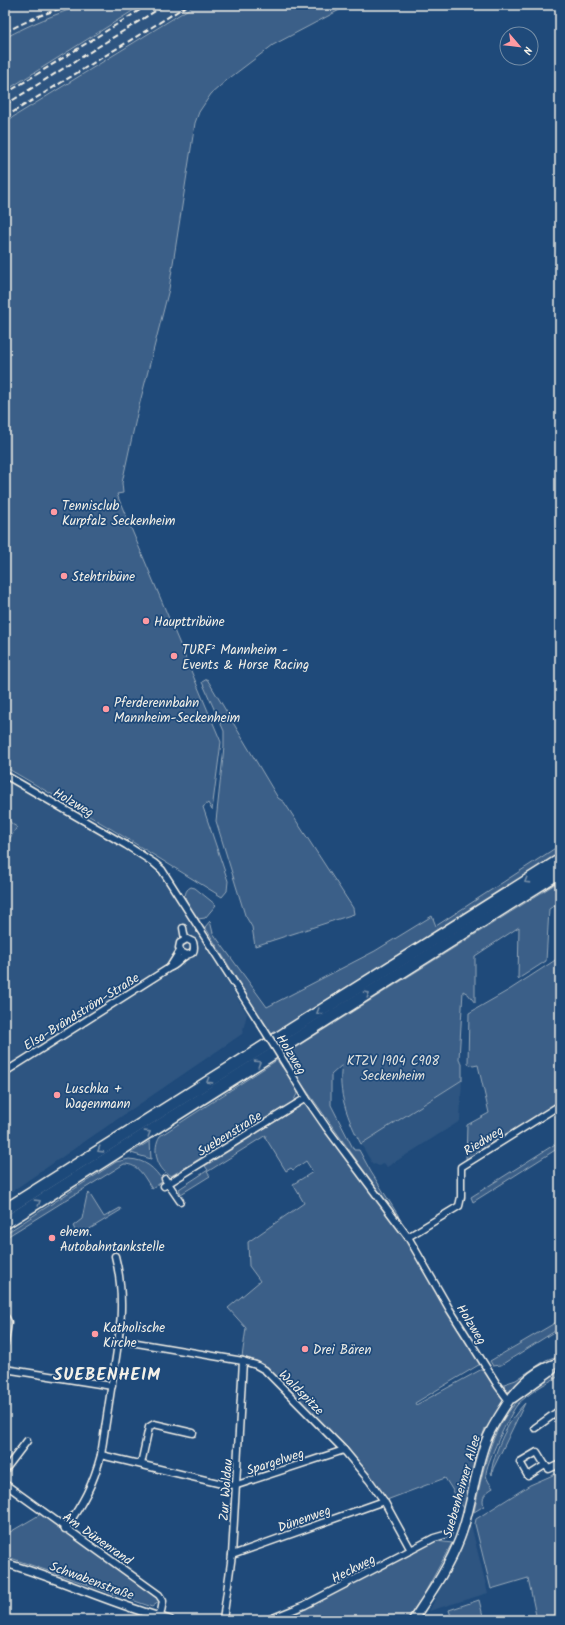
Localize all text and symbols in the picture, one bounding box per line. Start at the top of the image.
north arrow [499,26,539,66]
text: N [517,43,537,58]
place label: Tennisclub Kurpfalz Seckenheim [62,496,175,532]
marker: Tennisclub Kurpfalz Seckenheim [49,507,59,517]
place label: Stehtribüne [72,567,135,588]
marker: Stehtribüne [59,571,69,581]
place label: Haupttribüne [154,612,225,633]
marker: Haupttribüne [141,616,151,626]
place label: TURF² Mannheim - Events & Horse Racing [182,640,309,676]
marker: TURF² Mannheim - Events & Horse Racing [169,651,179,661]
place label: Pferderennbahn Mannheim-Seckenheim [114,693,240,729]
marker: Pferderennbahn Mannheim-Seckenheim [101,704,111,714]
street label: Holzweg [49,783,98,823]
one-way arrow [524,876,531,884]
street label: Elsa-Brändström-Straße [20,968,144,1057]
one-way arrow [363,992,370,999]
one-way arrow [316,1007,323,1014]
street label: Holzweg [270,1030,311,1079]
park label: KTZV 1904 C908 Seckenheim [347,1051,439,1087]
one-way arrow [254,1061,261,1068]
one-way arrow [207,1076,214,1083]
place label: Luschka + Wagenmann [65,1079,131,1115]
marker: Luschka + Wagenmann [52,1090,62,1100]
street label: Suebenstraße [193,1106,266,1163]
street label: Riedweg [460,1121,508,1162]
one-way arrow [144,1130,151,1138]
one-way arrow [97,1146,104,1153]
one-way arrow [34,1200,41,1207]
place label: ehem. Autobahntankstelle [60,1222,165,1258]
marker: ehem. Autobahntankstelle [47,1233,57,1243]
street label: Holzweg [450,1300,491,1349]
place label: Katholische Kirche [103,1318,165,1354]
marker: Katholische Kirche [90,1329,100,1339]
place label: Drei Bären [313,1340,371,1361]
marker: Drei Bären [300,1344,310,1354]
district label: SUEBENHEIM [53,1362,161,1389]
street label: Waldspitze [273,1365,329,1421]
street label: Suebenheimer Allee [438,1432,487,1540]
street label: Spargelweg [244,1443,307,1482]
street label: Zur Waldau [214,1458,239,1522]
street label: Dünenweg [275,1500,334,1539]
street label: Am Dünenrand [58,1507,137,1572]
street label: Heckweg [328,1549,379,1589]
street label: Schwabenstraße [46,1556,137,1606]

